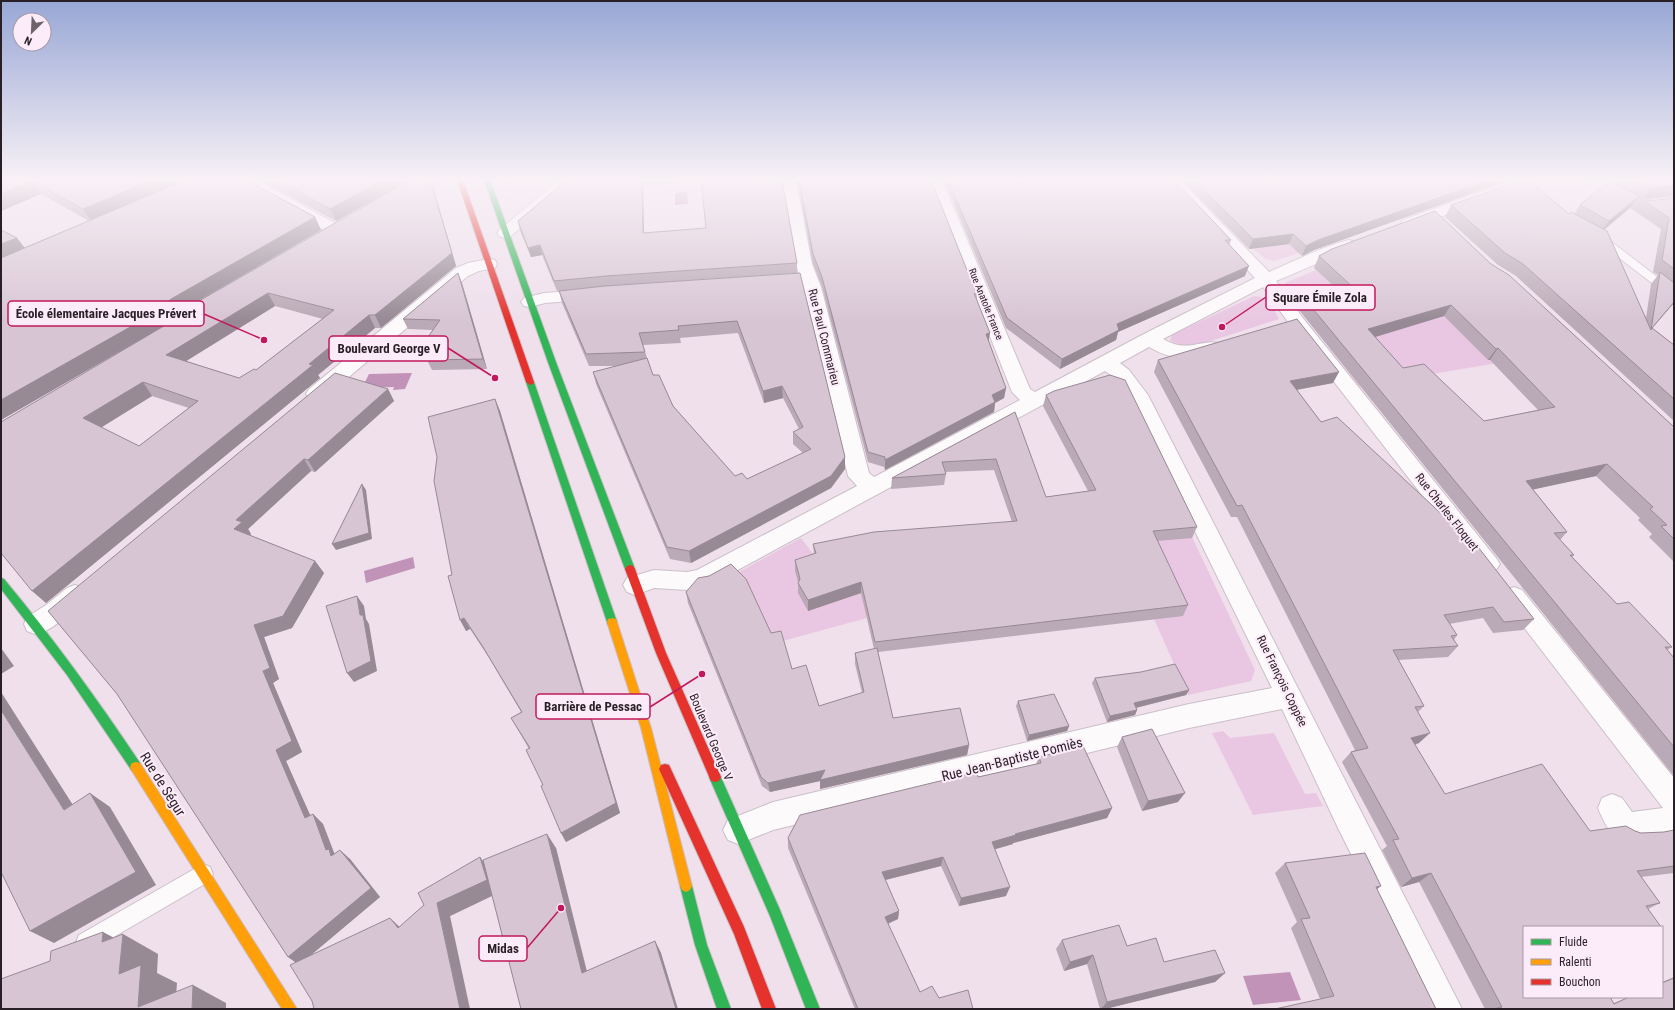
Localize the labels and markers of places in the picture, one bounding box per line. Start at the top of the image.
callout: Square Émile Zola [1266,285,1375,310]
callout: École élementaire Jacques Prévert [8,301,204,326]
callout: Boulevard George V [329,336,448,361]
callout: Barrière de Pessac [536,694,650,719]
callout: Midas [479,936,527,961]

